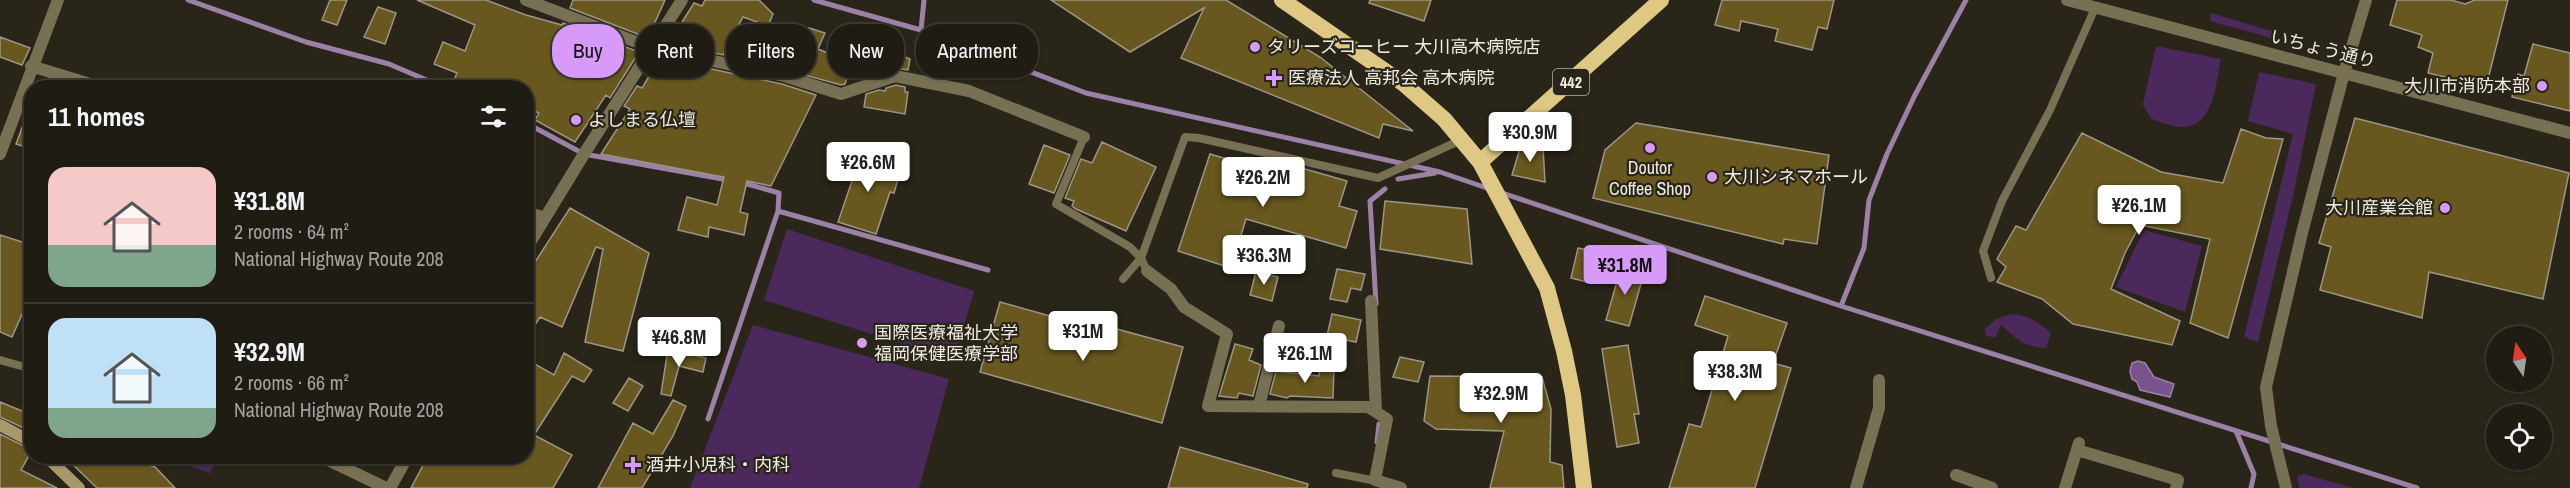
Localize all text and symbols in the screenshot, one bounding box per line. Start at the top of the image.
street label: いちょう通り [2268,23,2379,74]
chip: Buy [552,24,624,78]
chip: Rent [636,24,714,78]
chip: Filters [726,24,816,78]
chip: New [828,24,904,78]
chip: Apartment [916,24,1038,78]
place label: タリーズコーヒー 大川高木病院店 [1267,34,1540,59]
marker: タリーズコーヒー 大川高木病院店 [1248,40,1262,54]
place label: 医療法人 高邦会 高木病院 [1288,65,1494,90]
marker: 医療法人 高邦会 高木病院 [1265,69,1283,87]
road number: 442 [1553,69,1589,95]
place label: 大川市消防本部 [2404,73,2530,98]
marker: 大川市消防本部 [2535,79,2549,93]
text: 11 homes [48,99,145,134]
icon: filters [477,100,510,133]
place label: よしまる仏壇 [588,107,696,132]
pin: ¥30.9M [1481,112,1579,163]
marker: よしまる仏壇 [569,113,583,127]
text: ¥30.9M [1503,118,1557,145]
marker: Doutor Coffee Shop [1643,141,1657,155]
pin: ¥26.6M [819,142,917,193]
text: ¥26.6M [841,148,895,175]
place label: Doutor Coffee Shop [1609,155,1691,201]
pin: ¥26.2M [1214,157,1312,208]
text: ¥26.2M [1236,163,1290,190]
place label: 大川シネマホール [1724,164,1868,189]
marker: 大川シネマホール [1705,170,1719,184]
text: ¥31.8M [234,183,305,218]
pin: ¥26.1M [2090,185,2188,236]
icon: home [96,191,168,263]
text: ¥26.1M [2112,191,2166,218]
place label: 大川産業会館 [2325,195,2433,220]
marker: 大川産業会館 [2438,201,2452,215]
text: 2 rooms · 64 m² [234,218,349,245]
pin: ¥36.3M [1215,235,1313,286]
text: ¥36.3M [1237,241,1291,268]
text: National Highway Route 208 [234,245,444,272]
pin: ¥31.8M [1576,245,1674,296]
text: ¥31.8M [1598,251,1652,278]
pin: ¥31M [1047,311,1119,362]
pin: ¥46.8M [630,317,728,368]
text: ¥31M [1062,317,1104,344]
place label: 国際医療福祉大学 福岡保健医療学部 [874,320,1018,366]
text: ¥46.8M [652,323,706,350]
north arrow [2486,326,2552,392]
map controls [2486,326,2552,470]
pin: ¥26.1M [1256,333,1354,384]
text: ¥32.9M [234,334,305,369]
marker: 国際医療福祉大学 福岡保健医療学部 [855,336,869,350]
text: ¥26.1M [1278,339,1332,366]
icon: home [96,342,168,414]
pin: ¥38.3M [1686,351,1784,402]
text: ¥38.3M [1708,357,1762,384]
text: 2 rooms · 66 m² [234,369,349,396]
pin: ¥32.9M [1452,373,1550,424]
text: ¥32.9M [1474,379,1528,406]
text: National Highway Route 208 [234,396,444,423]
button: locate [2486,404,2552,470]
place label: 酒井小児科・内科 [646,452,790,477]
marker: 酒井小児科・内科 [624,456,642,474]

